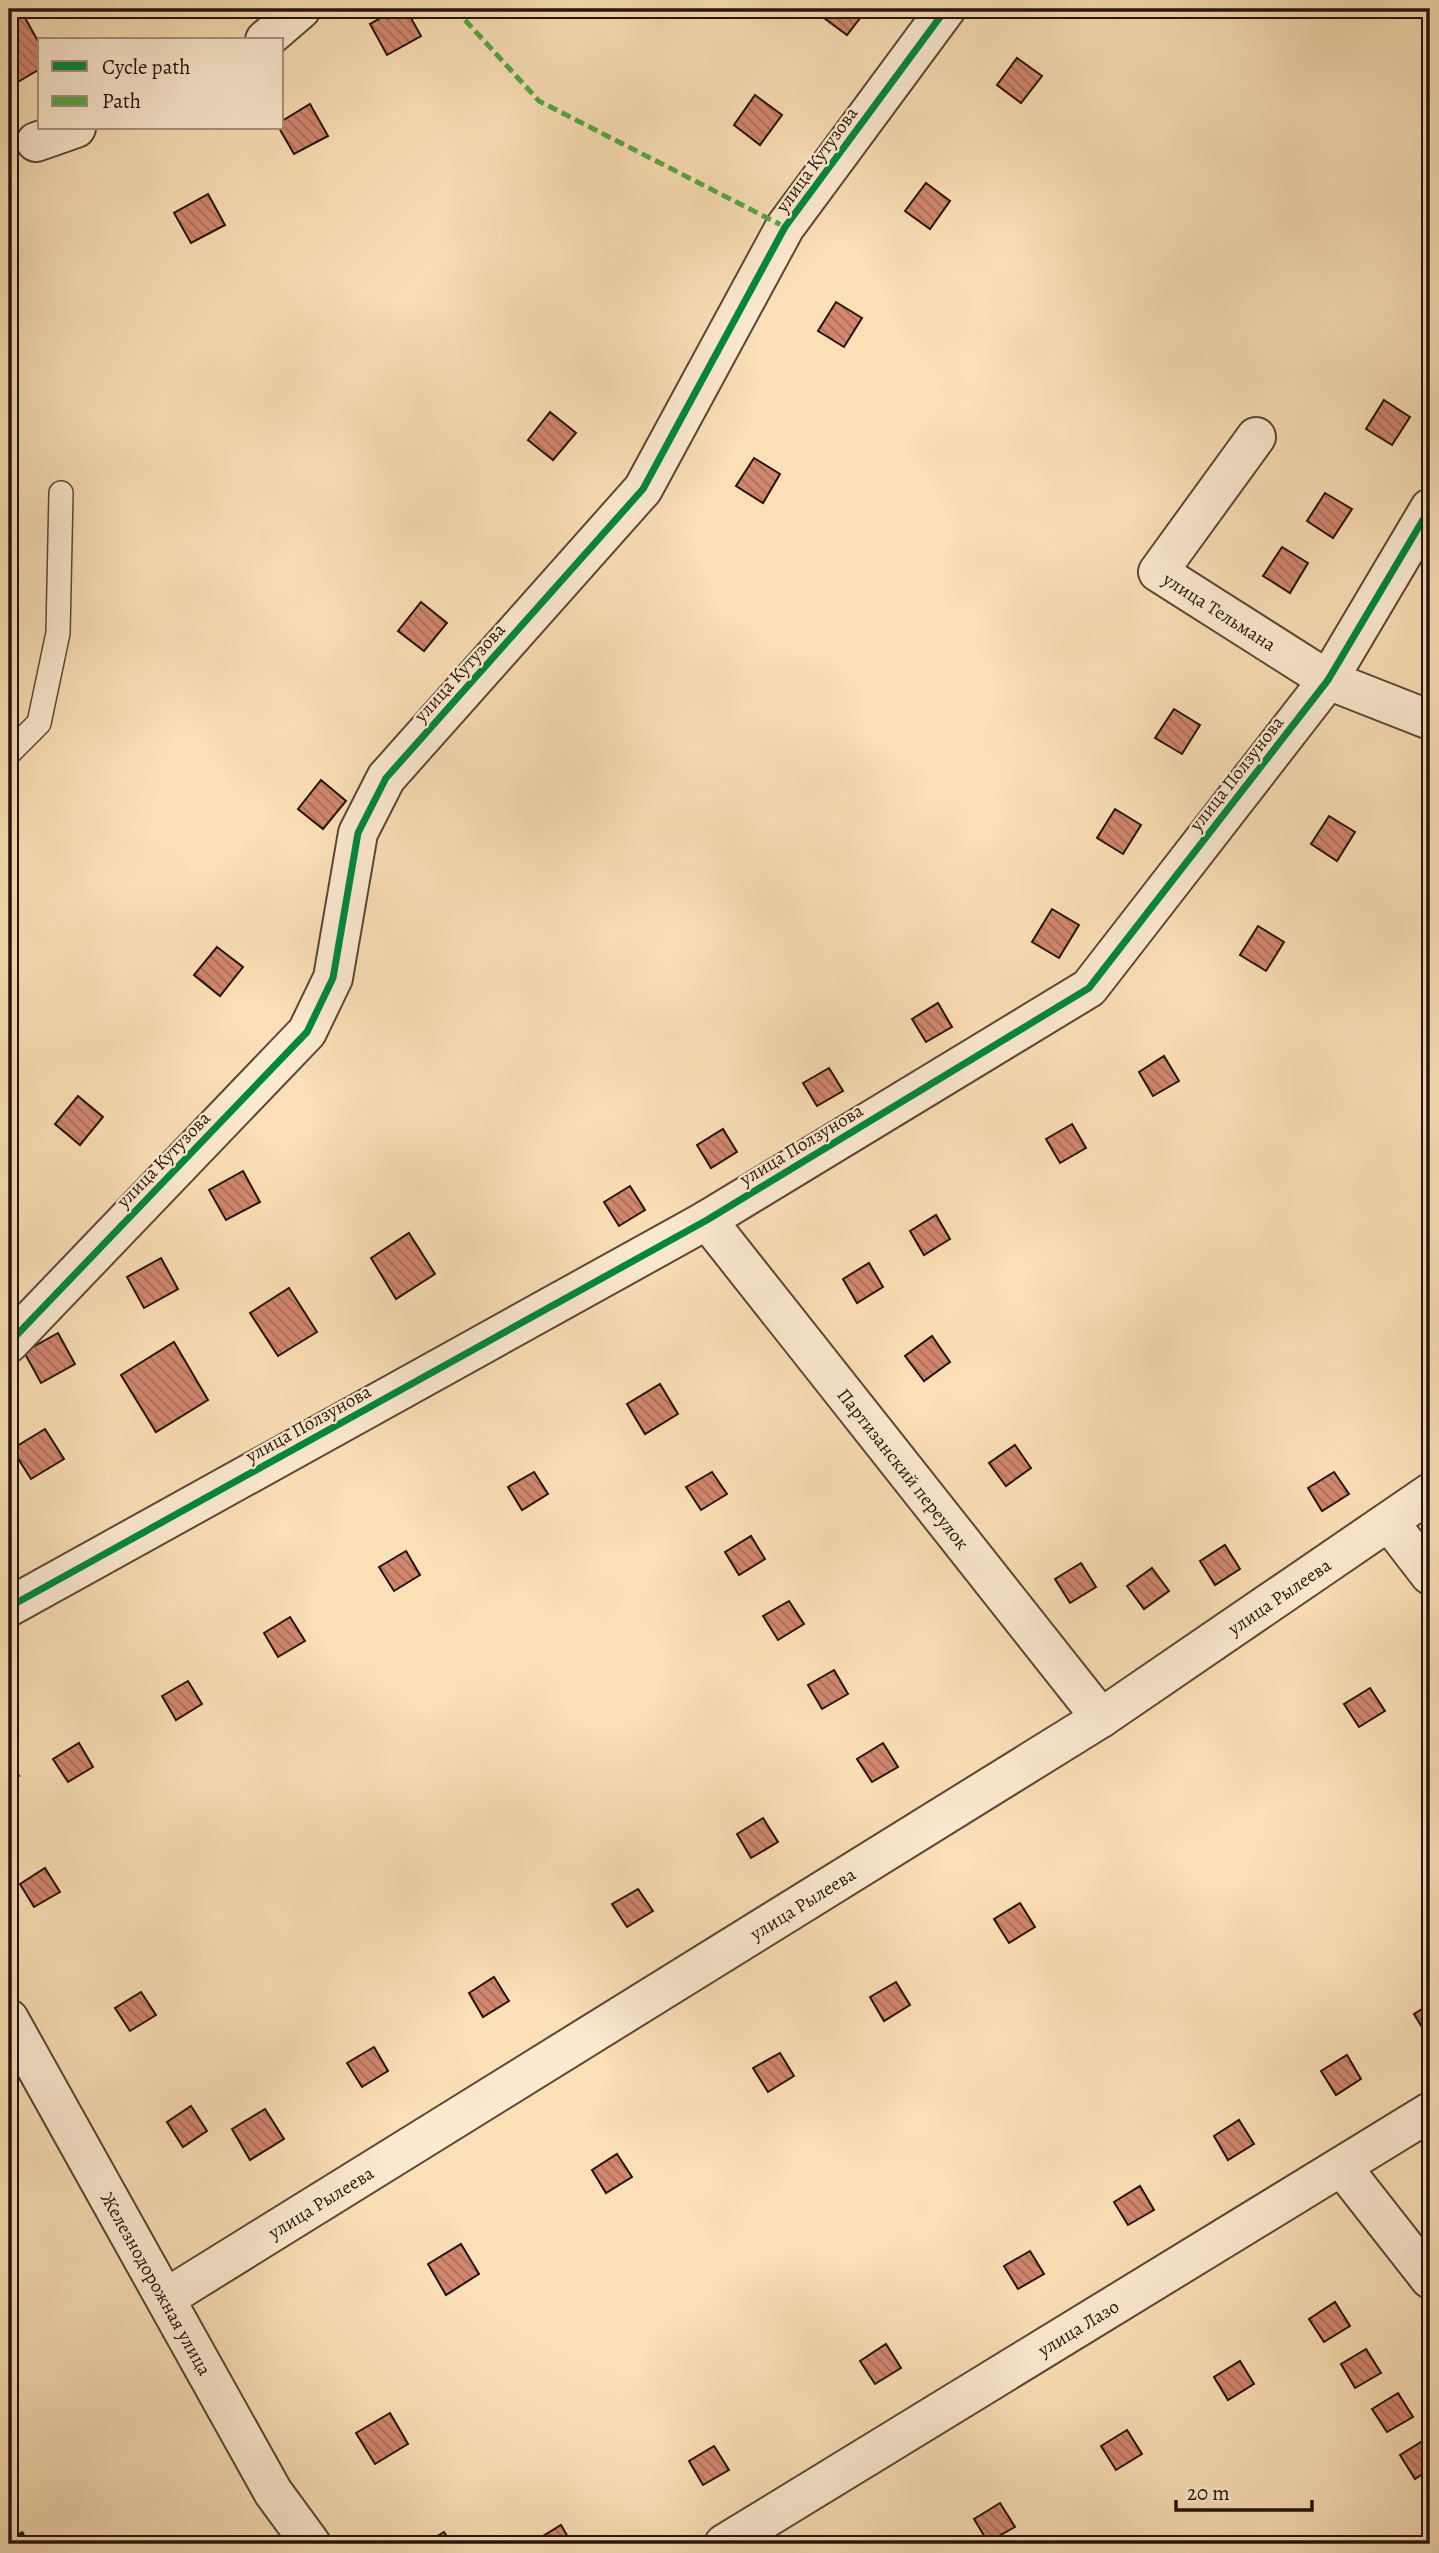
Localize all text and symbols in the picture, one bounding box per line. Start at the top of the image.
legend [38,38,284,130]
text: Cycle path [102,53,191,81]
text: Path [102,87,141,115]
street label: улица Кутузова [769,101,864,219]
street label: улица Тельмана [1157,566,1281,658]
street label: улица Кутузова [408,617,511,729]
street label: улица Ползунова [1183,710,1290,837]
street label: улица Ползунова [734,1098,868,1192]
street label: улица Кутузова [110,1106,217,1214]
street label: улица Ползунова [240,1379,376,1470]
street label: Партизанский переулок [831,1383,975,1556]
street label: улица Рылеева [1222,1552,1337,1642]
street label: улица Рылеева [744,1861,861,1947]
street label: улица Рылеева [263,2160,379,2246]
street label: Железнодорожная улица [94,2188,218,2381]
street label: улица Лазо [1032,2293,1124,2364]
scale bar [1176,2469,1313,2513]
text: 20 m [1187,2479,1230,2507]

